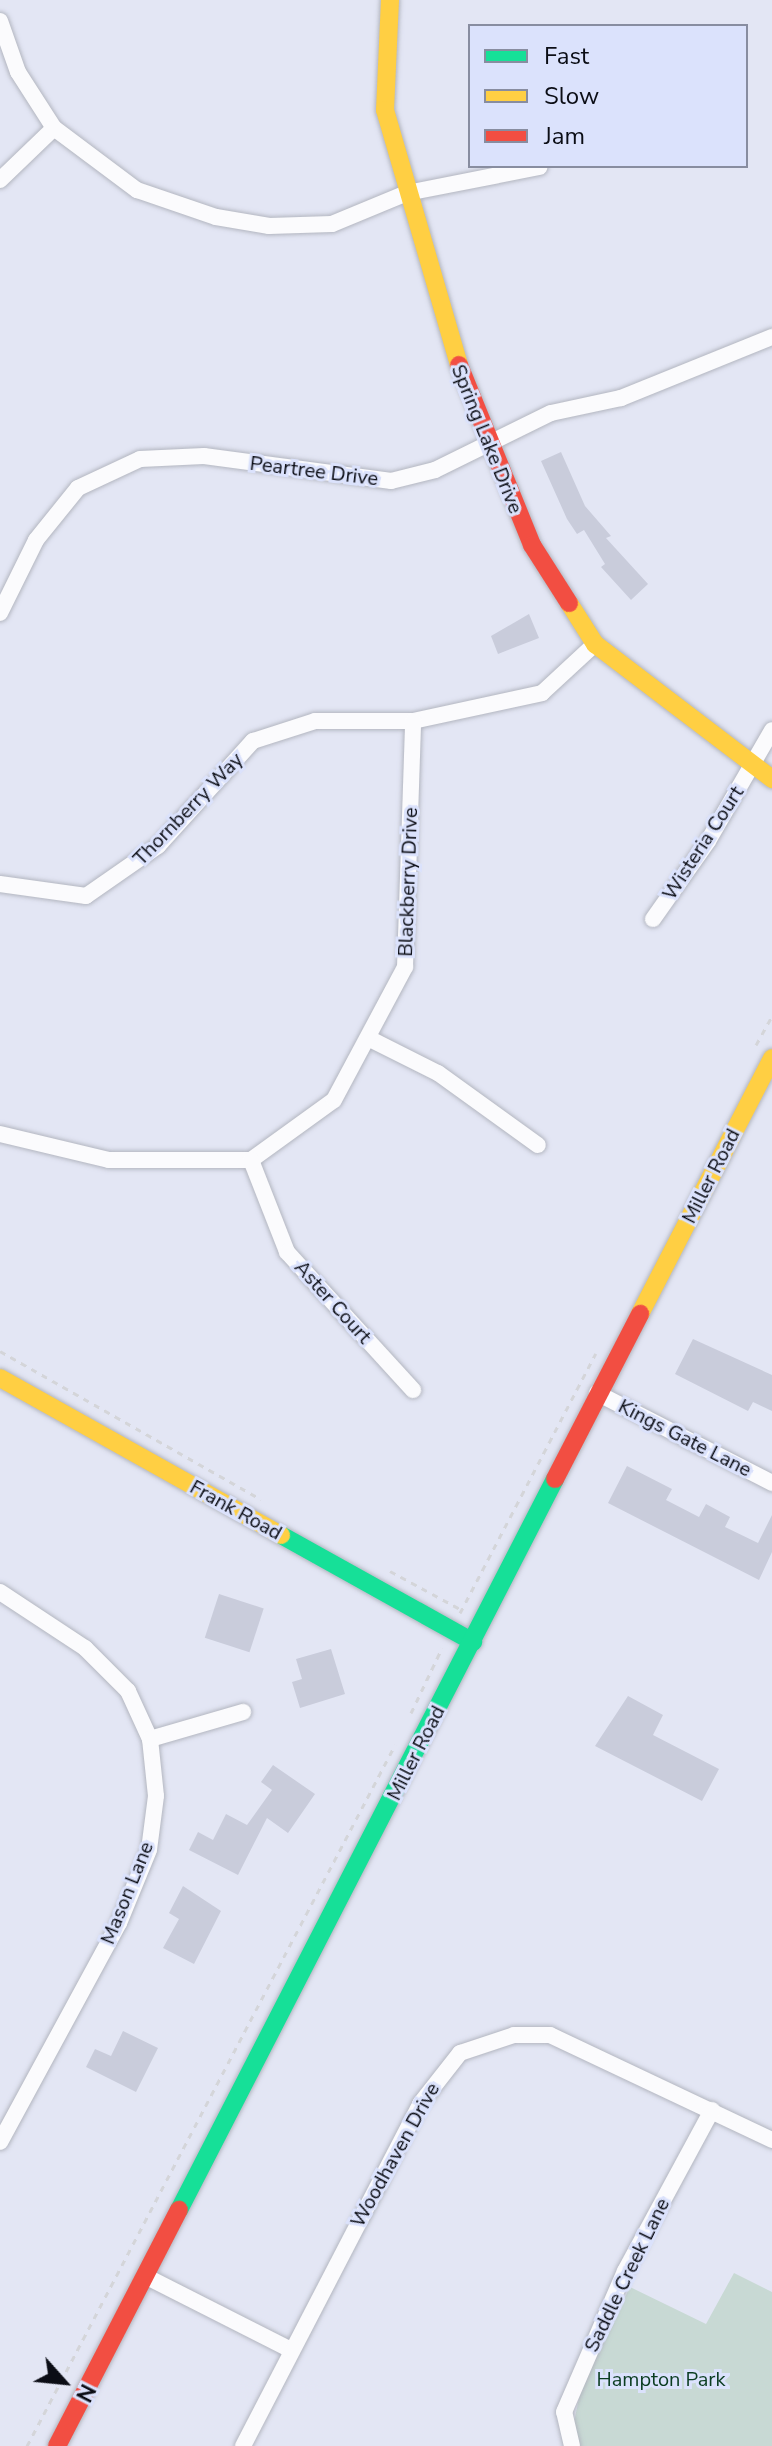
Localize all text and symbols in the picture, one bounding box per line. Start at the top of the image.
legend [468,24,748,168]
text: Fast [544,40,589,72]
text: Slow [544,80,599,112]
text: Jam [544,120,585,152]
street label: Spring Lake Drive [446,361,528,517]
street label: Peartree Drive [249,451,379,491]
street label: Thornberry Way [128,748,248,870]
street label: Wisteria Court [657,782,749,904]
street label: Blackberry Drive [393,807,423,957]
street label: Miller Road [677,1125,745,1227]
street label: Aster Court [289,1255,377,1349]
street label: Kings Gate Lane [614,1394,756,1482]
street label: Frank Road [186,1475,286,1545]
street label: Miller Road [382,1702,450,1804]
street label: Mason Lane [96,1838,158,1948]
street label: Woodhaven Drive [345,2079,445,2231]
street label: Saddle Creek Lane [579,2194,675,2356]
north arrow [24,2342,104,2422]
park label: Hampton Park [597,2367,725,2391]
text: N [68,2379,102,2407]

